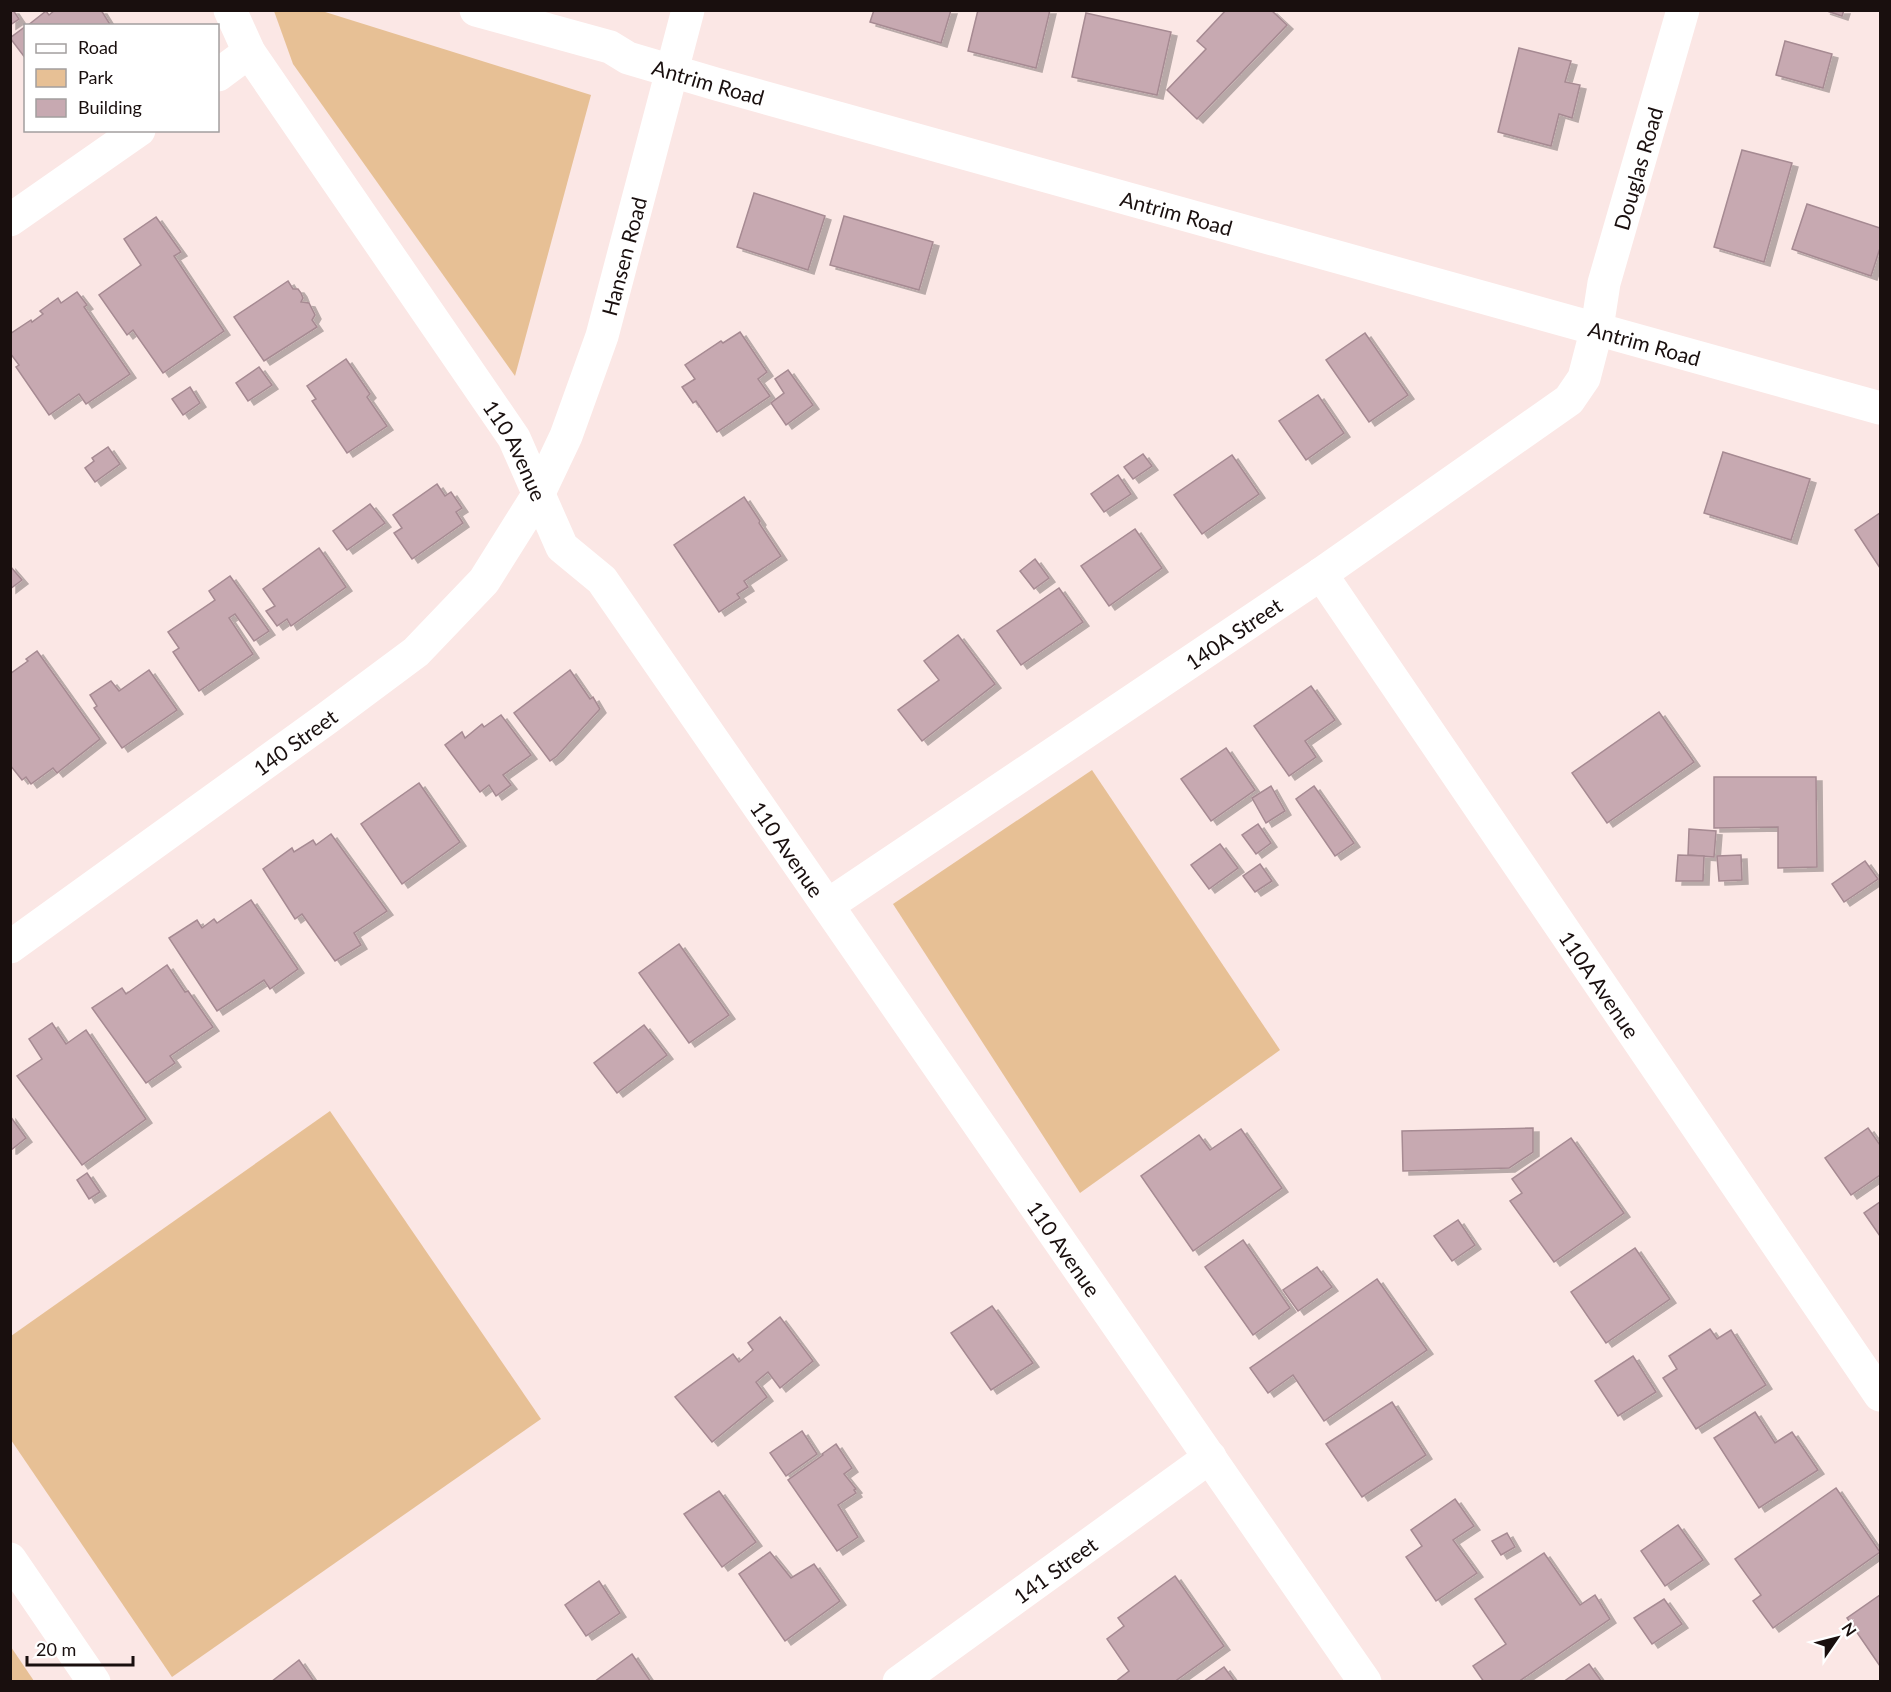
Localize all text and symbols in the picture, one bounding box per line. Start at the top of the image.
legend [24,24,219,132]
text: Road [78,36,118,58]
street label: Antrim Road [650,53,767,109]
text: Park [78,66,114,88]
text: Building [78,96,142,118]
street label: Douglas Road [1608,104,1667,233]
street label: Antrim Road [1118,185,1236,240]
street label: Hansen Road [595,194,651,318]
street label: Antrim Road [1586,315,1704,370]
street label: 110 Avenue [479,395,552,504]
street label: 140A Street [1180,591,1286,674]
street label: 140 Street [248,703,342,780]
street label: 110 Avenue [746,796,830,901]
street label: 110A Avenue [1555,926,1645,1042]
street label: 110 Avenue [1023,1196,1106,1301]
street label: 141 Street [1008,1531,1102,1608]
north arrow [1807,1608,1867,1668]
text: N [1838,1619,1861,1640]
scale bar [27,1629,134,1667]
text: 20 m [36,1638,76,1660]

